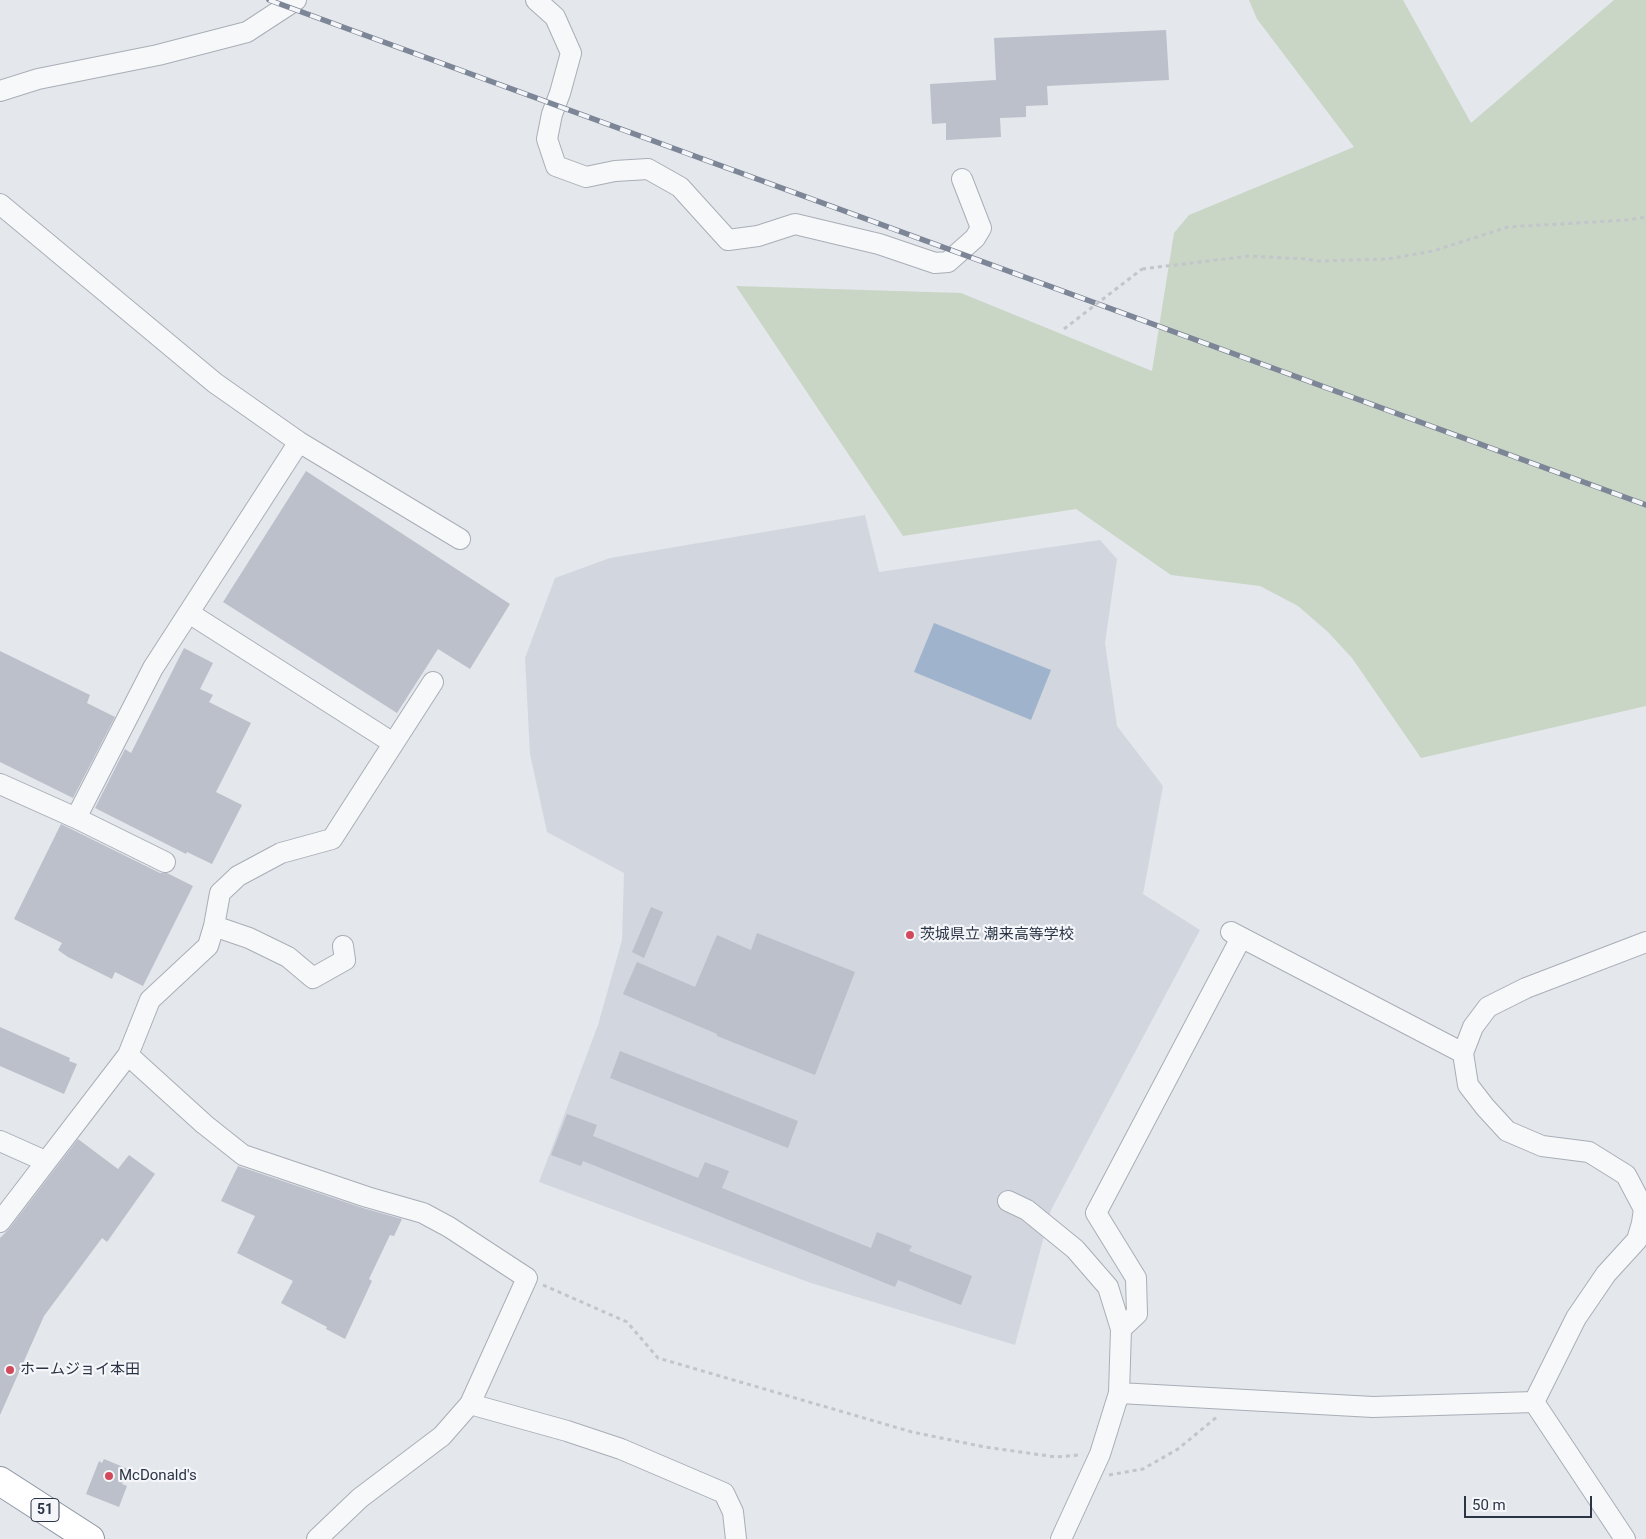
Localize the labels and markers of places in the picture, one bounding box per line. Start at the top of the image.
place label: 茨城県立 潮来高等学校 [920,926,1074,944]
marker: 茨城県立 潮来高等学校 [904,929,916,941]
place label: ホームジョイ本田 [20,1361,140,1379]
marker: ホームジョイ本田 [4,1364,16,1376]
place label: McDonald's [119,1467,197,1485]
marker: McDonald's [103,1470,115,1482]

